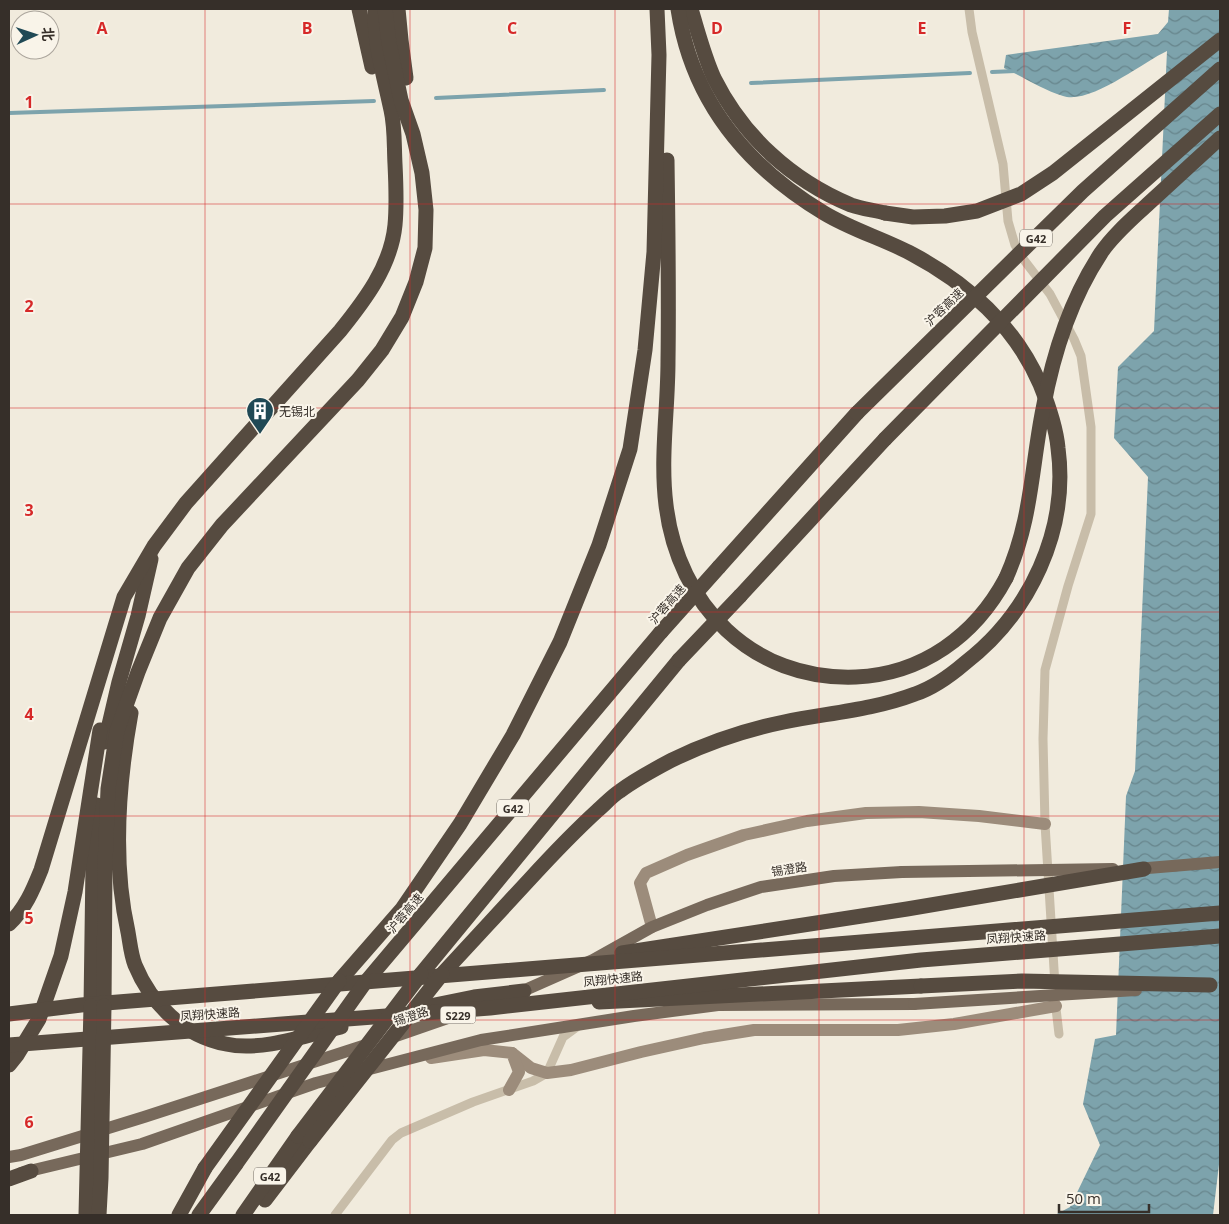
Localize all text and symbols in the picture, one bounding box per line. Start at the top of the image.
north arrow [10,10,60,60]
text: A [96,17,108,39]
text: B [302,17,312,39]
text: C [507,17,517,39]
text: D [711,17,723,39]
text: E [918,17,927,39]
text: F [1123,17,1131,39]
text: 北 [39,27,58,42]
text: 1 [24,91,34,113]
road number: G42 [1020,230,1052,247]
street label: 沪蓉高速 [921,284,967,330]
text: 2 [24,295,34,317]
building icon: 无锡北 [245,396,275,435]
place label: 无锡北 [279,403,315,420]
text: 3 [24,499,34,521]
street label: 沪蓉高速 [645,580,689,628]
text: 4 [24,703,34,725]
road number: G42 [497,800,529,816]
street label: 锡澄路 [770,858,808,880]
street label: 沪蓉高速 [383,889,427,937]
text: 5 [24,907,34,929]
street label: 凤翔快速路 [985,926,1047,948]
street label: 凤翔快速路 [582,967,644,991]
street label: 锡澄路 [391,1002,431,1030]
street label: 凤翔快速路 [179,1003,241,1025]
road number: S229 [440,1006,476,1024]
text: 6 [24,1111,34,1133]
road number: G42 [254,1168,286,1184]
scale bar [1059,1182,1149,1214]
text: 50 m [1066,1188,1101,1208]

